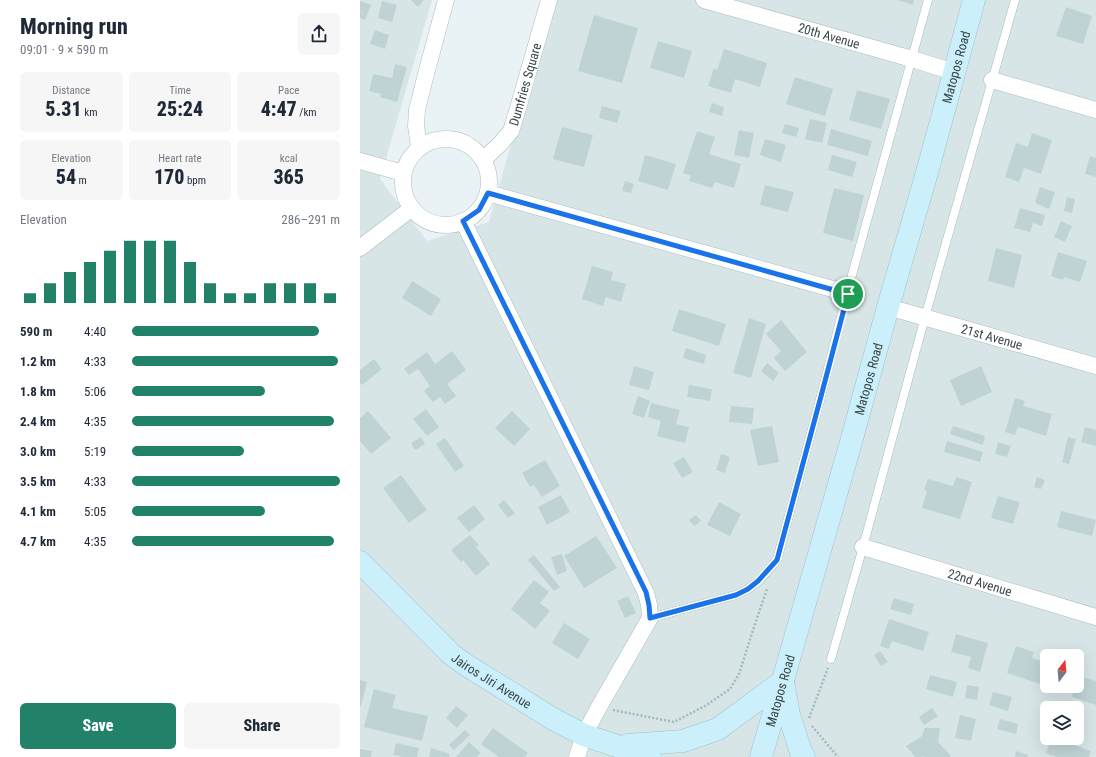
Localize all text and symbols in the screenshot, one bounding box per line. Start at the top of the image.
button: share [298,13,340,55]
text: Morning run [20,14,128,39]
street label: 20th Avenue [796,20,861,52]
street label: Matopos Road [939,29,973,105]
street label: Dumfries Square [506,41,544,128]
text: 09:01 · 9 × 590 m [20,42,108,57]
text: Distance [52,84,90,97]
text: Time [169,84,191,97]
text: Pace [278,84,299,97]
text: 5.31 [45,97,82,121]
text: 25:24 [157,97,203,121]
text: 4:47 [261,97,297,121]
text: km [82,106,97,119]
text: /km [297,106,317,119]
text: Elevation [52,152,91,165]
text: Heart rate [158,152,202,165]
text: kcal [280,152,298,165]
text: 54 [56,165,76,189]
text: 170 [154,165,184,189]
text: 365 [273,165,304,189]
text: m [76,174,87,187]
text: bpm [184,174,206,187]
text: Elevation [20,212,67,227]
text: 286–291 m [281,212,340,227]
pin [831,277,865,311]
icon: arrive [837,283,859,305]
street label: 21st Avenue [959,321,1024,353]
text: 590 m [20,324,52,339]
text: 4:40 [84,324,106,339]
street label: Matopos Road [852,341,886,417]
text: 1.2 km [20,354,56,369]
text: 4:33 [84,354,106,369]
text: 1.8 km [20,384,56,399]
text: 5:06 [84,384,106,399]
text: 2.4 km [20,414,56,429]
text: 4:35 [84,414,106,429]
text: 3.0 km [20,444,56,459]
text: 5:19 [84,444,106,459]
text: 3.5 km [20,474,56,489]
text: 4:33 [84,474,106,489]
text: 4.1 km [20,504,56,519]
text: 5:05 [84,504,106,519]
text: 4.7 km [20,534,56,549]
text: 4:35 [84,534,106,549]
street label: 22nd Avenue [946,566,1013,599]
north arrow [1040,649,1084,693]
map controls [1040,649,1084,745]
street label: Jairos Jiri Avenue [449,650,534,712]
street label: Matopos Road [763,653,798,729]
button: layers [1040,701,1084,745]
button: Save [20,703,176,749]
button: Share [184,703,340,749]

